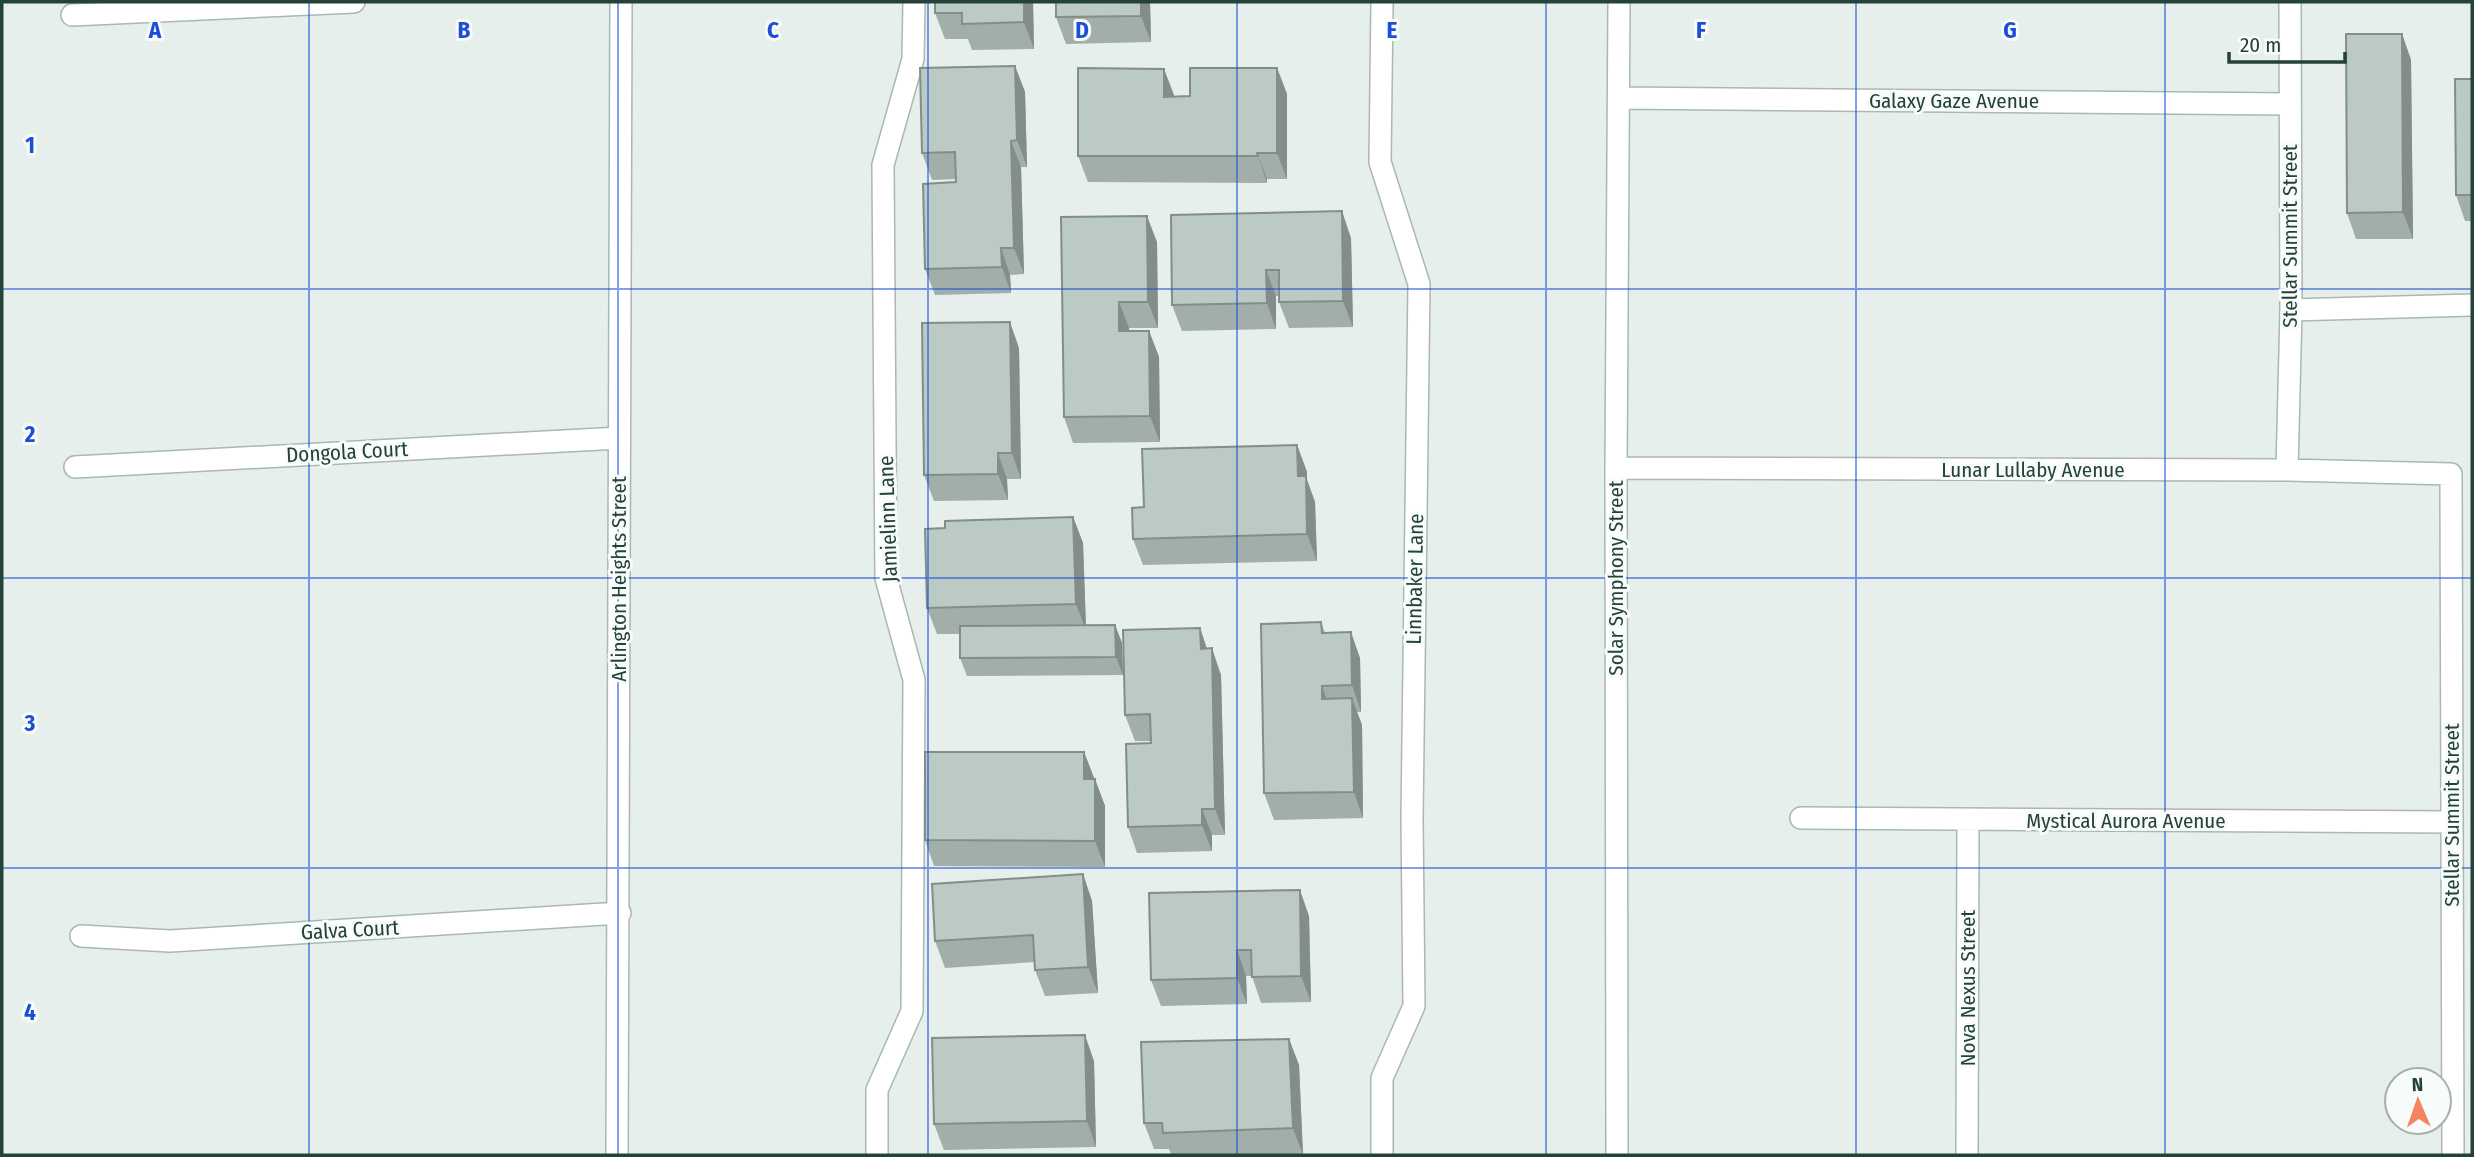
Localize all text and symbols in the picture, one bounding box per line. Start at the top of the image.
text: A [148,16,162,44]
text: B [458,16,471,44]
text: C [767,16,779,44]
text: D [1075,16,1089,44]
text: E [1387,16,1398,44]
text: F [1696,16,1706,44]
text: G [2003,16,2017,44]
scale bar [2229,21,2344,65]
text: 20 m [2240,32,2281,58]
street label: Galaxy Gaze Avenue [1869,88,2039,114]
text: 1 [25,131,35,159]
street label: Stellar Summit Street [2277,144,2303,328]
text: 2 [24,420,36,448]
street label: Dongola Court [285,436,409,468]
street label: Jamielinn Lane [873,455,903,583]
street label: Lunar Lullaby Avenue [1941,457,2125,483]
street label: Arlington Heights Street [606,476,632,682]
street label: Solar Symphony Street [1603,480,1629,676]
street label: Linnbaker Lane [1401,513,1429,645]
text: 3 [24,709,36,737]
street label: Stellar Summit Street [2439,723,2465,907]
street label: Mystical Aurora Avenue [2026,808,2226,834]
street label: Nova Nexus Street [1955,910,1981,1066]
street label: Galva Court [300,914,400,946]
text: 4 [24,998,36,1026]
north arrow [2383,1066,2453,1136]
text: N [2411,1073,2424,1096]

